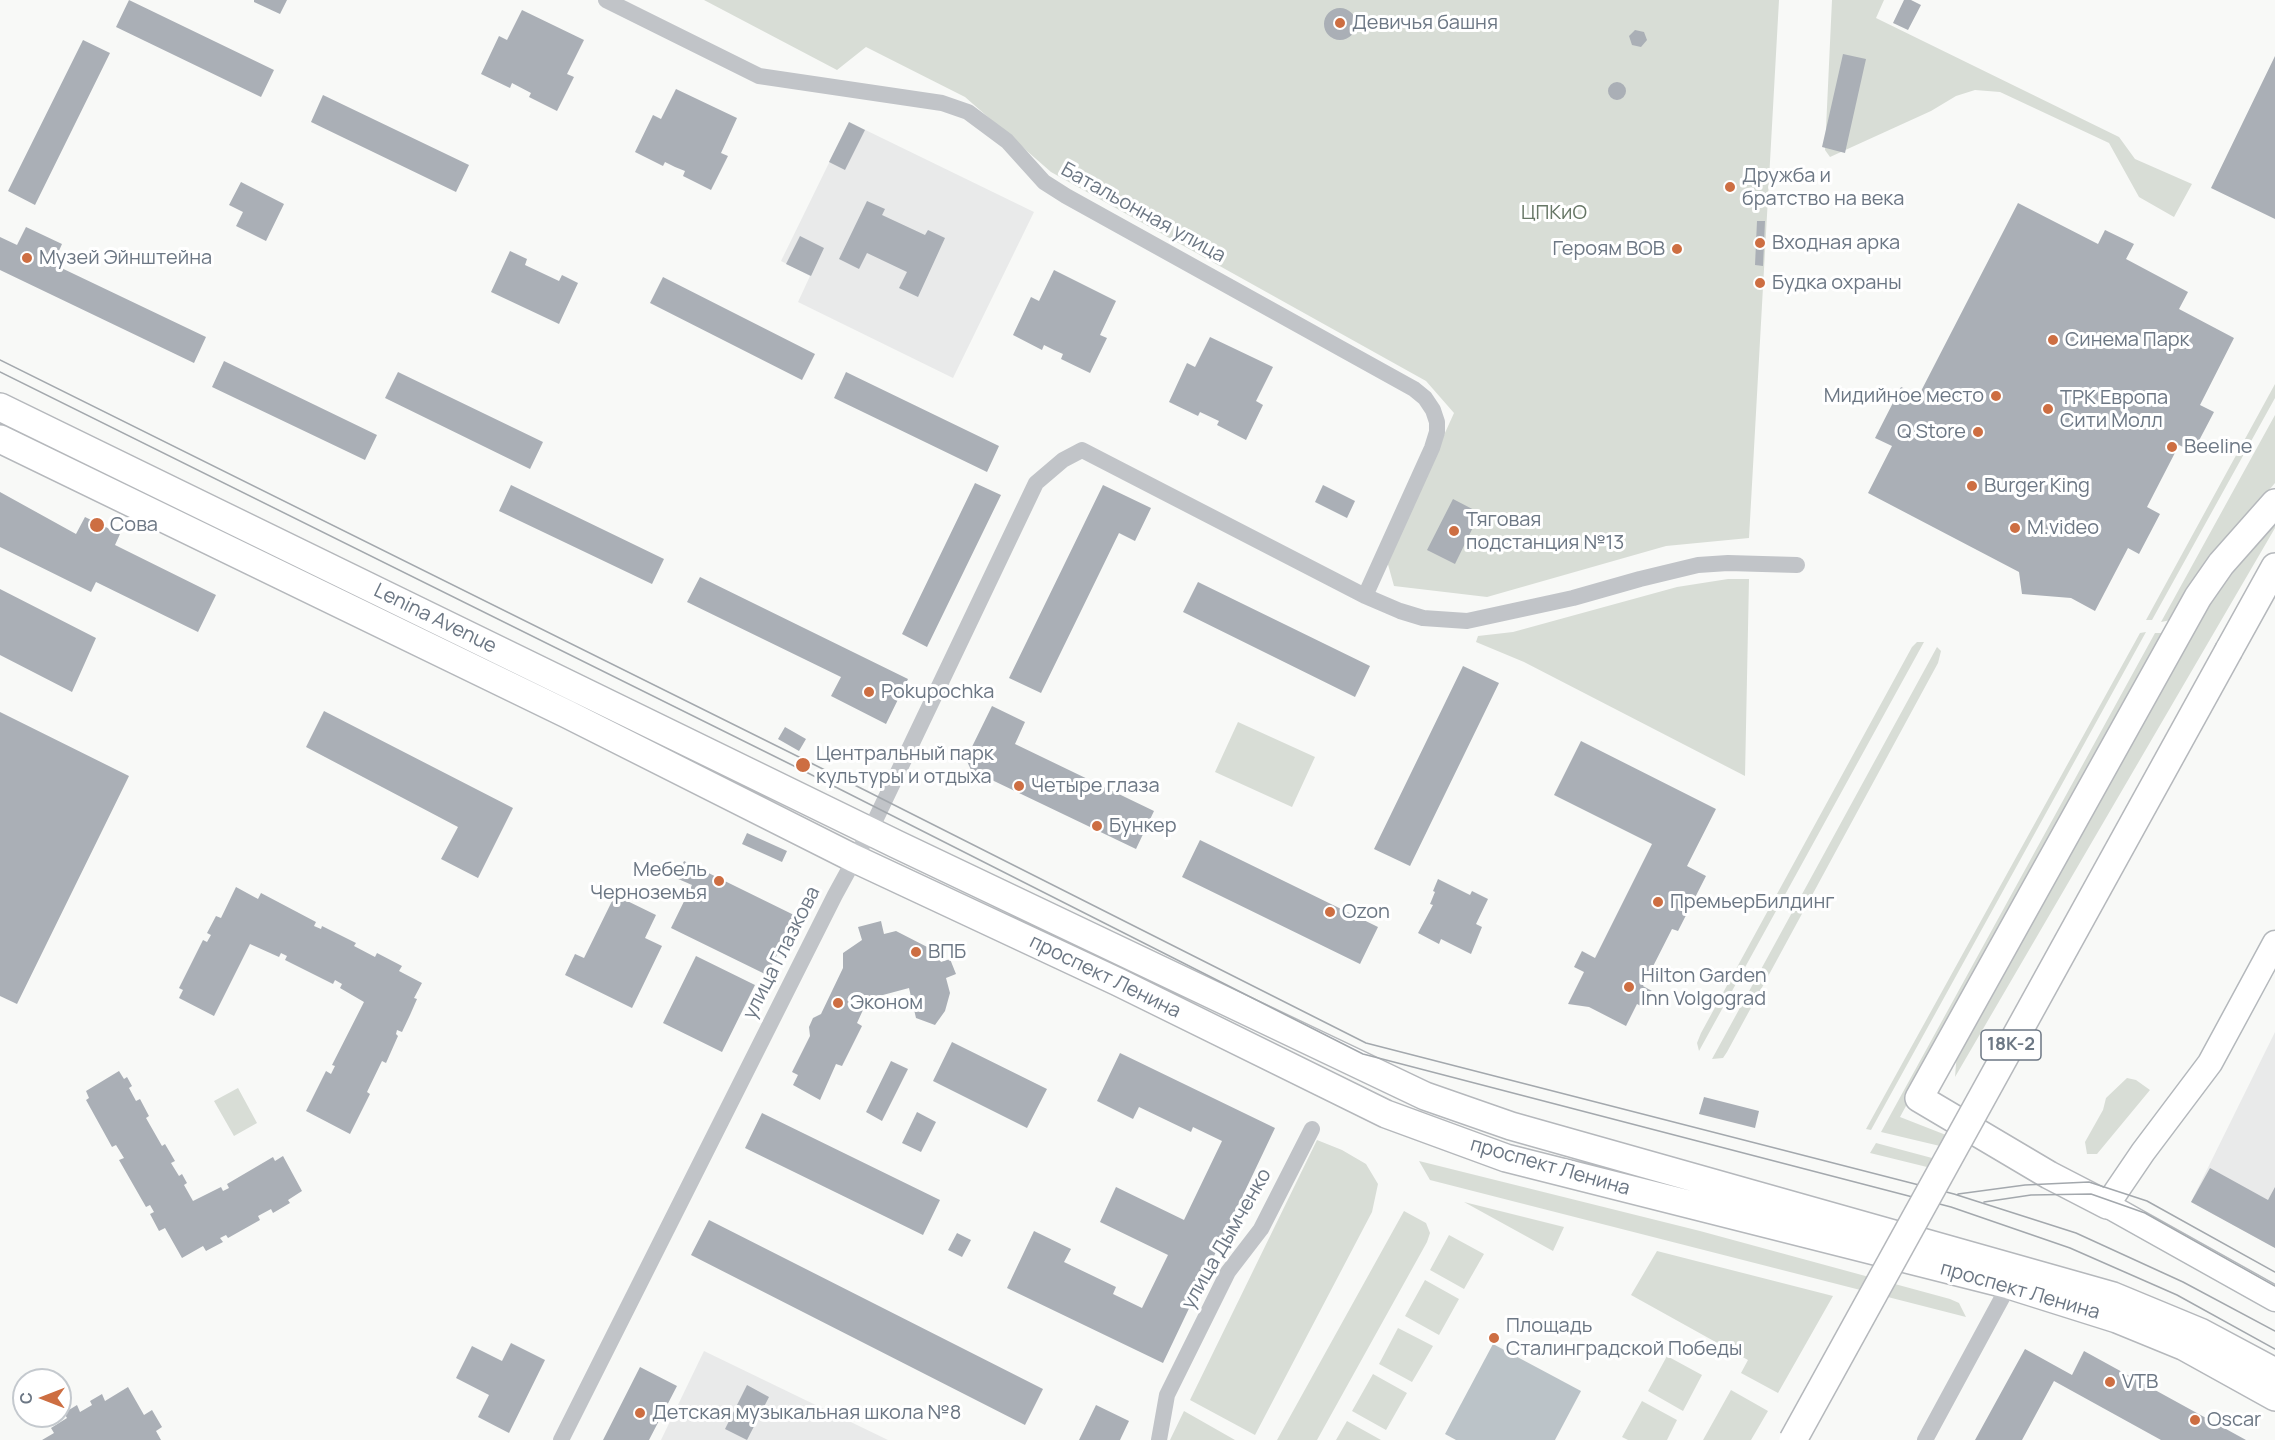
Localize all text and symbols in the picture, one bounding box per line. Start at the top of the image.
place label: Девичья башня [1352,11,1498,35]
marker: Девичья башня [1333,16,1347,30]
street label: Батальонная улица [1057,158,1229,268]
place label: Дружба и братство на века [1742,164,1904,211]
marker: Дружба и братство на века [1723,180,1737,194]
park label: ЦПКиО [1521,201,1587,225]
place label: Входная арка [1772,231,1900,255]
marker: Входная арка [1753,236,1767,250]
place label: Героям ВОВ [1553,237,1665,261]
marker: Героям ВОВ [1670,242,1684,256]
place label: Музей Эйнштейна [39,246,212,270]
marker: Музей Эйнштейна [20,251,34,265]
place label: Будка охраны [1772,271,1902,295]
marker: Будка охраны [1753,276,1767,290]
place label: Синема Парк [2065,328,2190,352]
marker: Синема Парк [2046,333,2060,347]
place label: Мидийное место [1824,384,1984,408]
place label: ТРК Европа Сити Молл [2060,386,2168,433]
marker: Мидийное место [1989,389,2003,403]
marker: ТРК Европа Сити Молл [2041,402,2055,416]
place label: Q Store [1897,420,1966,444]
marker: Q Store [1971,425,1985,439]
place label: Beeline [2184,435,2252,459]
marker: Beeline [2165,440,2179,454]
place label: Burger King [1984,474,2090,498]
marker: Burger King [1965,479,1979,493]
place label: Тяговая подстанция №13 [1466,508,1624,555]
place label: Сова [110,513,158,537]
marker: Сова [88,516,106,534]
place label: M.video [2027,516,2099,540]
marker: M.video [2008,521,2022,535]
marker: Тяговая подстанция №13 [1447,524,1461,538]
street label: Lenina Avenue [370,579,500,659]
place label: Pokupochka [881,680,994,704]
marker: Pokupochka [862,685,876,699]
place label: Центральный парк культуры и отдыха [816,742,994,789]
marker: Центральный парк культуры и отдыха [794,756,812,774]
place label: Четыре глаза [1031,774,1160,798]
marker: Четыре глаза [1012,779,1026,793]
place label: Бункер [1109,814,1176,838]
marker: Бункер [1090,819,1104,833]
place label: Мебель Черноземья [590,858,707,905]
marker: Мебель Черноземья [712,874,726,888]
street label: улица Глазкова [738,883,826,1023]
place label: ПремьерБилдинг [1670,890,1835,914]
marker: ПремьерБилдинг [1651,895,1665,909]
place label: Ozon [1342,900,1390,924]
marker: Ozon [1323,905,1337,919]
street label: проспект Ленина [1026,930,1184,1024]
place label: ВПБ [928,940,966,964]
marker: ВПБ [909,945,923,959]
place label: Hilton Garden Inn Volgograd [1641,964,1767,1011]
marker: Hilton Garden Inn Volgograd [1622,980,1636,994]
place label: Эконом [850,991,923,1015]
marker: Эконом [831,996,845,1010]
road number: 18К-2 [1981,1030,2041,1060]
street label: проспект Ленина [1467,1133,1633,1201]
street label: улица Дымченко [1177,1164,1277,1314]
street label: проспект Ленина [1937,1257,2103,1325]
place label: Площадь Сталинградской Победы [1506,1314,1742,1361]
marker: Площадь Сталинградской Победы [1487,1331,1501,1345]
north arrow [12,1368,72,1428]
place label: VTB [2122,1370,2158,1394]
marker: VTB [2103,1375,2117,1389]
text: С [15,1392,37,1404]
place label: Детская музыкальная школа №8 [652,1401,961,1425]
marker: Детская музыкальная школа №8 [633,1406,647,1420]
place label: Oscar [2207,1408,2261,1432]
marker: Oscar [2188,1413,2202,1427]

